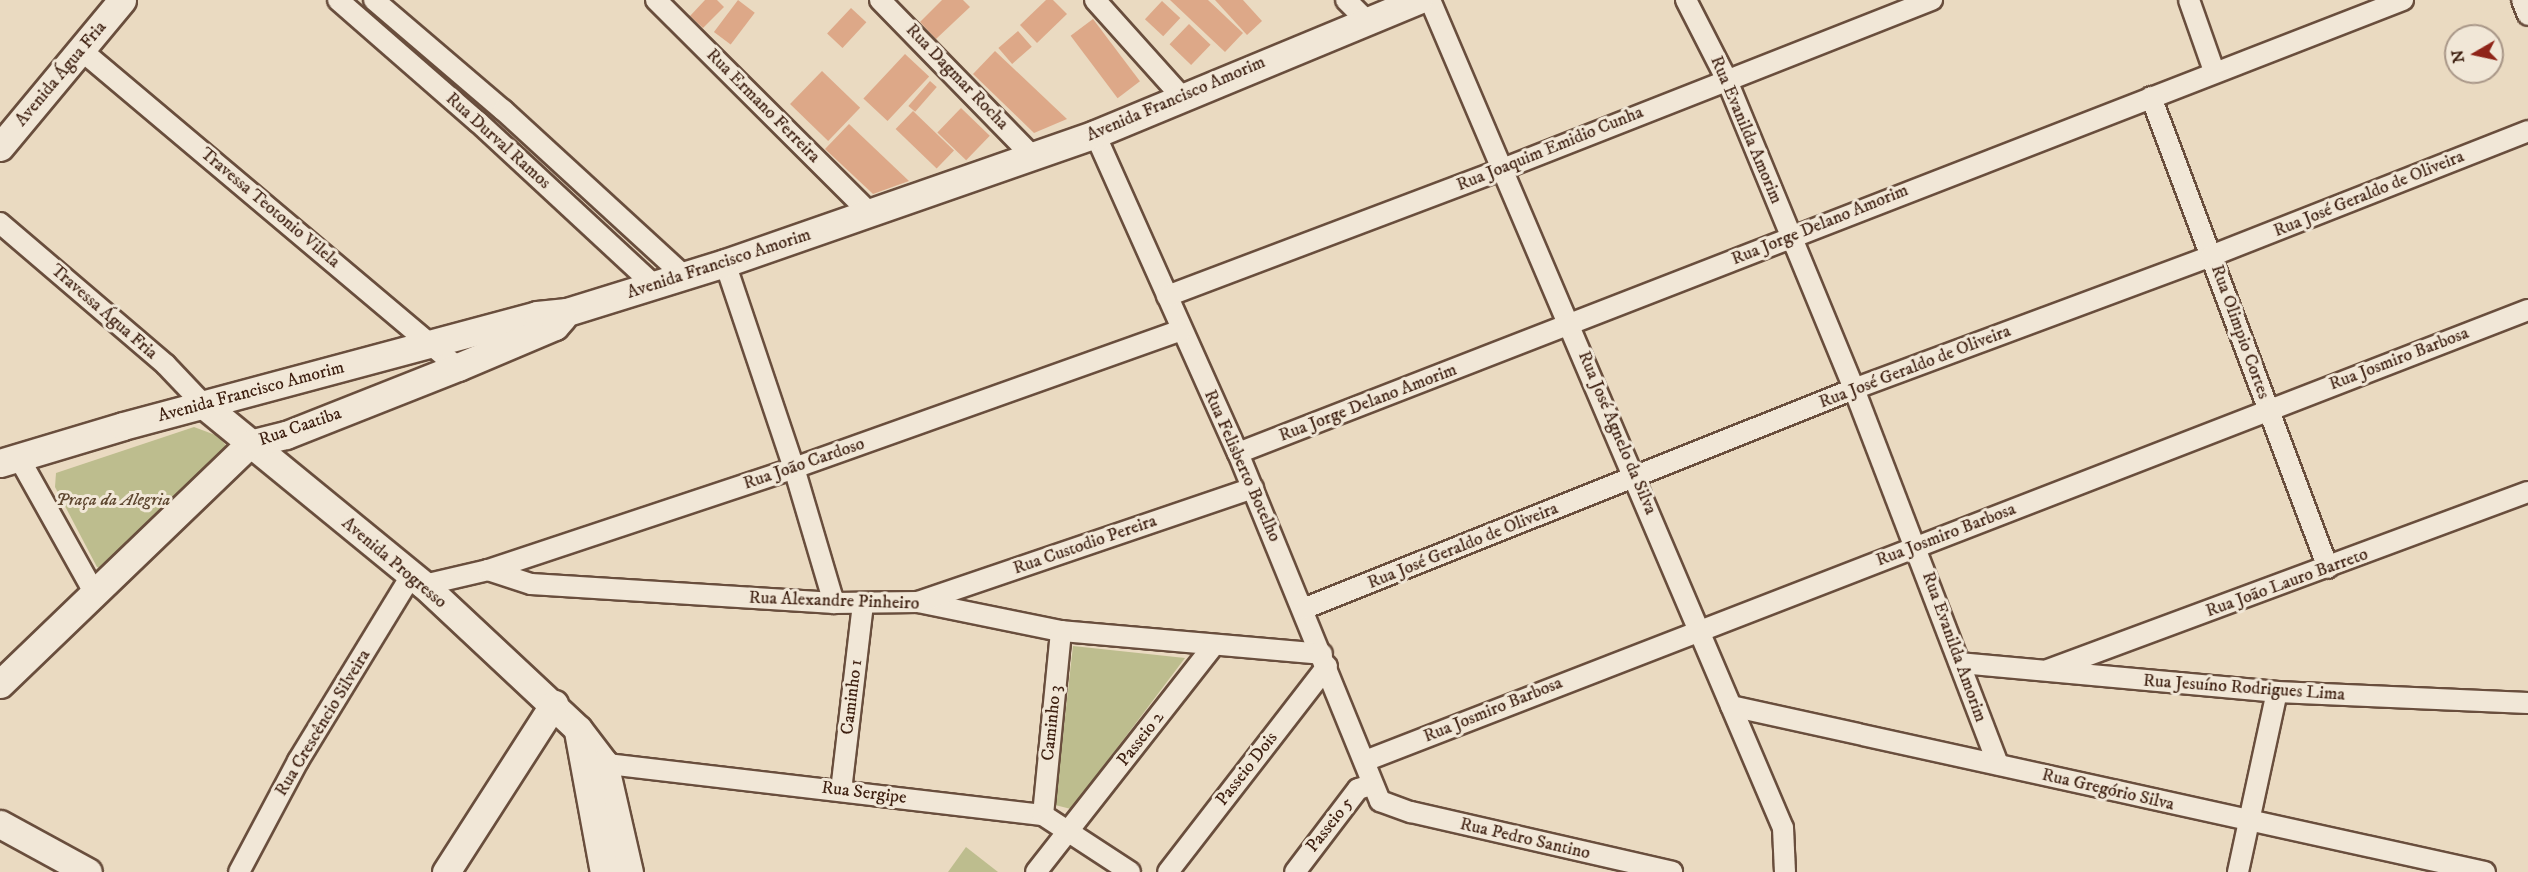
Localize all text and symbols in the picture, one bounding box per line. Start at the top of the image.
street label: Avenida Água Fria [11,17,111,131]
street label: Rua Dagmar Rocha [901,19,1013,135]
north arrow [2444,24,2504,84]
street label: Rua Ermano Ferreira [701,44,825,168]
text: N [2447,48,2469,65]
street label: Avenida Francisco Amorim [1083,52,1269,146]
street label: Rua Evanilda Amorim [1705,53,1787,207]
street label: Rua Durval Ramos [441,88,555,194]
street label: Rua Joaquim Emidio Cunha [1454,102,1646,196]
street label: Travessa Teotonio Vilela [196,143,344,273]
street label: Rua José Geraldo de Oliveira [2271,146,2467,242]
street label: Rua Jorge Delano Amorim [1728,180,1912,270]
street label: Avenida Francisco Amorim [624,224,814,304]
street label: Travessa Água Fria [46,260,162,364]
street label: Rua Olimpio Cortes [2206,262,2274,402]
street label: Rua José Geraldo de Oliveira [1816,320,2014,414]
street label: Rua Josmiro Barbosa [2326,322,2472,396]
street label: Rua José Agnelo da Silva [1573,348,1661,518]
street label: Avenida Francisco Amorim [155,357,347,427]
street label: Rua Jorge Delano Amorim [1276,359,1460,447]
street label: Rua Felisberto Botelho [1199,387,1285,545]
street label: Rua Caatiba [256,403,344,451]
street label: Rua João Cardoso [741,433,867,495]
park label: Praça da Alegria [56,489,170,511]
street label: Rua José Geraldo de Oliveira [1365,498,1561,594]
street label: Rua Josmiro Barbosa [1873,498,2019,572]
street label: Rua Custodio Pereira [1010,510,1160,580]
street label: Avenida Progresso [337,513,451,613]
street label: Rua João Lauro Barreto [2203,544,2371,622]
street label: Rua Evanilda Amorim [1917,569,1991,725]
street label: Rua Alexandre Pinheiro [748,587,920,615]
street label: Rua Crescêncio Silveira [271,646,375,800]
street label: Caminho 1 [837,658,867,736]
street label: Rua Jesuíno Rodrigues Lima [2142,670,2346,706]
street label: Rua Josmiro Barbosa [1420,672,1566,748]
street label: Caminho 3 [1037,684,1067,762]
street label: Passeio 2 [1113,707,1169,771]
street label: Passeio Dois [1212,728,1282,810]
street label: Rua Gregório Silva [2040,764,2176,816]
street label: Rua Sergipe [820,777,908,809]
street label: Passeio 5 [1302,793,1358,857]
street label: Rua Pedro Santino [1458,814,1592,864]

